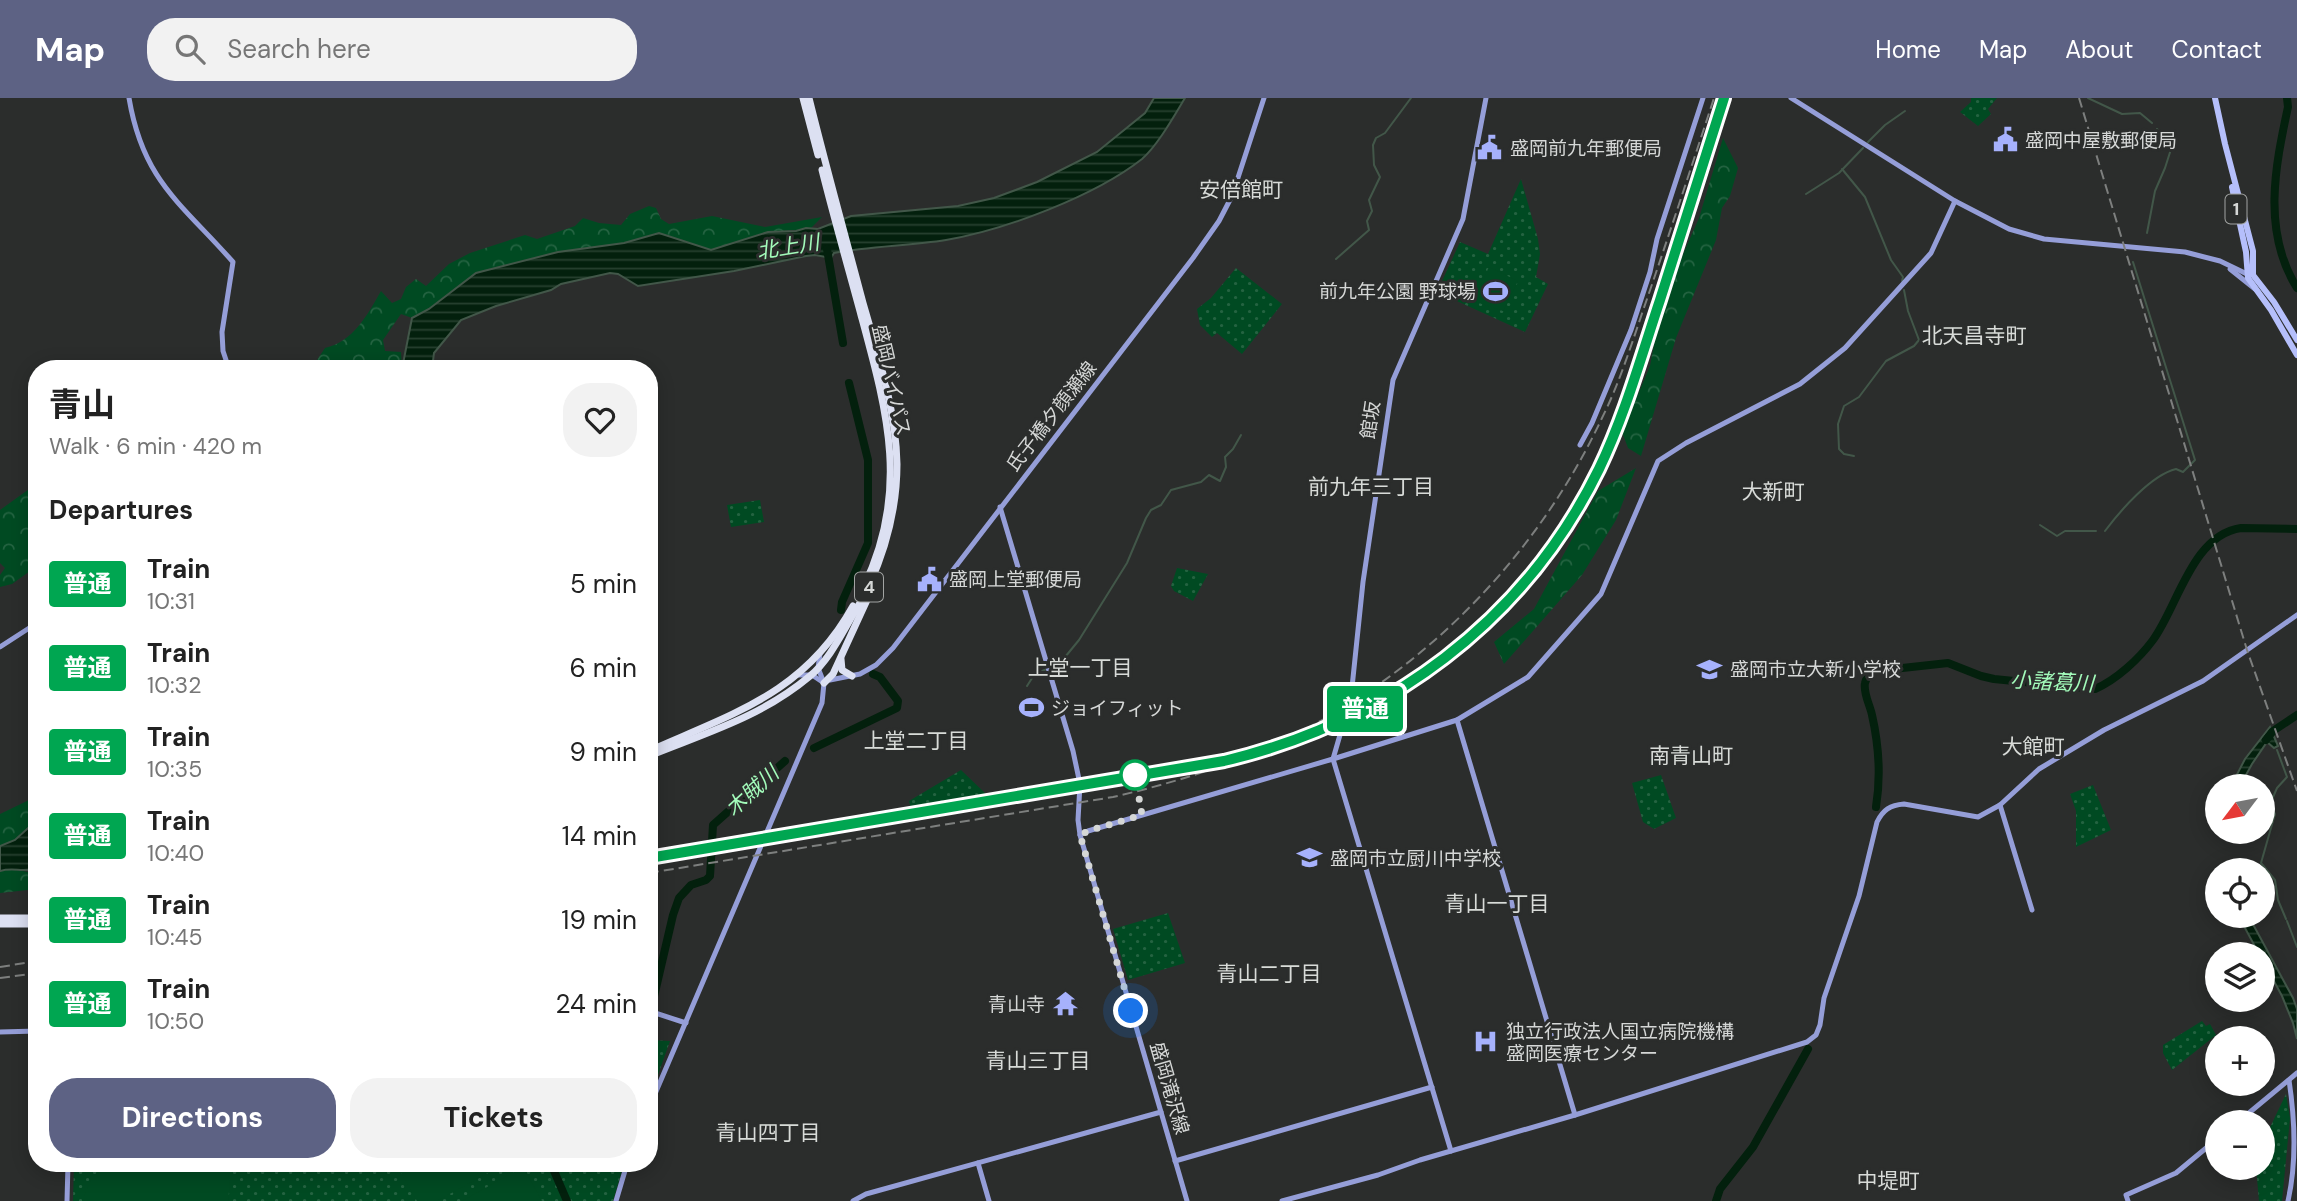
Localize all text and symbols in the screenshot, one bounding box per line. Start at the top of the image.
search box [147,18,637,81]
text: Map [35,28,105,71]
icon: search [171,30,209,68]
text: Search here [227,32,371,66]
text: Home [1875,34,1941,65]
text: Map [1979,34,2027,65]
text: About [2065,34,2134,65]
text: Contact [2172,34,2262,65]
public building icon: 盛岡中屋敷郵便局 [1991,126,2019,154]
place label: 盛岡中屋敷郵便局 [2025,128,2177,153]
public building icon: 盛岡前九年郵便局 [1476,134,1504,162]
place label: 盛岡前九年郵便局 [1510,136,1662,161]
district label: 安倍館町 [1199,176,1283,204]
road number: 1 [2226,194,2246,224]
water label: 北上川 [755,228,823,266]
sports icon: 前九年公園 野球場 [1482,277,1510,305]
place label: 前九年公園 野球場 [1319,279,1476,304]
street label: 盛岡バイパス [867,322,916,438]
district label: 北天昌寺町 [1922,322,2027,350]
street label: 氏子橋夕顔瀬線 [1001,356,1102,476]
text: 青山 [49,383,115,426]
button: heart [563,383,637,457]
street label: 館坂 [1355,400,1386,441]
text: Walk · 6 min · 420 m [49,431,262,461]
district label: 前九年三丁目 [1308,473,1434,501]
district label: 大新町 [1742,478,1805,506]
text: Departures [49,493,193,527]
text: Train [147,552,210,586]
public building icon: 盛岡上堂郵便局 [915,565,943,593]
text: 5 min [570,567,637,601]
place label: 盛岡上堂郵便局 [949,567,1082,592]
text: 普通 [64,568,112,599]
road number: 4 [855,573,883,602]
text: 10:31 [147,586,195,616]
text: Train [147,636,210,670]
text: 6 min [569,651,637,685]
text: 普通 [64,652,112,683]
district label: 上堂一丁目 [1028,654,1133,682]
school or university icon: 盛岡市立大新小学校 [1696,655,1724,683]
place label: 盛岡市立大新小学校 [1730,657,1901,682]
water label: 小諸葛川 [2009,666,2097,698]
text: 10:32 [147,670,201,700]
line badge: 普通 [1334,686,1396,732]
text: 普通 [1341,693,1389,724]
sports icon: ジョイフィット [1017,694,1045,722]
place label: ジョイフィット [1051,696,1184,721]
text: Train [147,720,210,754]
district label: 上堂二丁目 [864,727,969,755]
district label: 大館町 [2002,733,2065,761]
text: 9 min [569,735,637,769]
text: 普通 [64,736,112,767]
district label: 南青山町 [1649,742,1733,770]
text: 10:35 [147,754,202,784]
water label: 木賊川 [719,758,786,822]
unlabelled marker [1120,760,1150,790]
north arrow [2205,774,2275,844]
map controls [2205,774,2275,1180]
text: Train [147,804,210,838]
text: 14 min [562,819,637,853]
text: 普通 [64,820,112,851]
text: 10:40 [147,838,204,868]
school or university icon: 盛岡市立厨川中学校 [1296,844,1324,872]
place label: 盛岡市立厨川中学校 [1330,846,1501,871]
button: locate [2205,858,2275,928]
text: Train [147,888,210,922]
district label: 青山一丁目 [1445,890,1550,918]
text: 19 min [561,903,637,937]
text: 普通 [64,904,112,935]
text: 10:45 [147,922,203,952]
button: layers [2205,942,2275,1012]
district label: 青山二丁目 [1217,960,1322,988]
text: Train [147,972,210,1006]
text: 24 min [555,987,637,1021]
text: 普通 [64,988,112,1019]
temple icon: 青山寺 [1051,990,1079,1018]
place label: 青山寺 [988,992,1045,1017]
your location [1113,993,1148,1028]
text: 10:50 [147,1006,204,1036]
place label: 独立行政法人国立病院機構 盛岡医療センター [1506,1019,1734,1066]
button: + [2205,1026,2275,1096]
hospital icon: 独立行政法人国立病院機構 盛岡医療センター [1472,1028,1500,1056]
street label: 盛岡滝沢線 [1144,1039,1195,1137]
district label: 青山三丁目 [986,1047,1091,1075]
button: Directions [49,1078,336,1158]
button: Tickets [350,1078,637,1158]
button: − [2205,1110,2275,1180]
district label: 青山四丁目 [716,1119,821,1147]
district label: 中堤町 [1857,1167,1920,1195]

